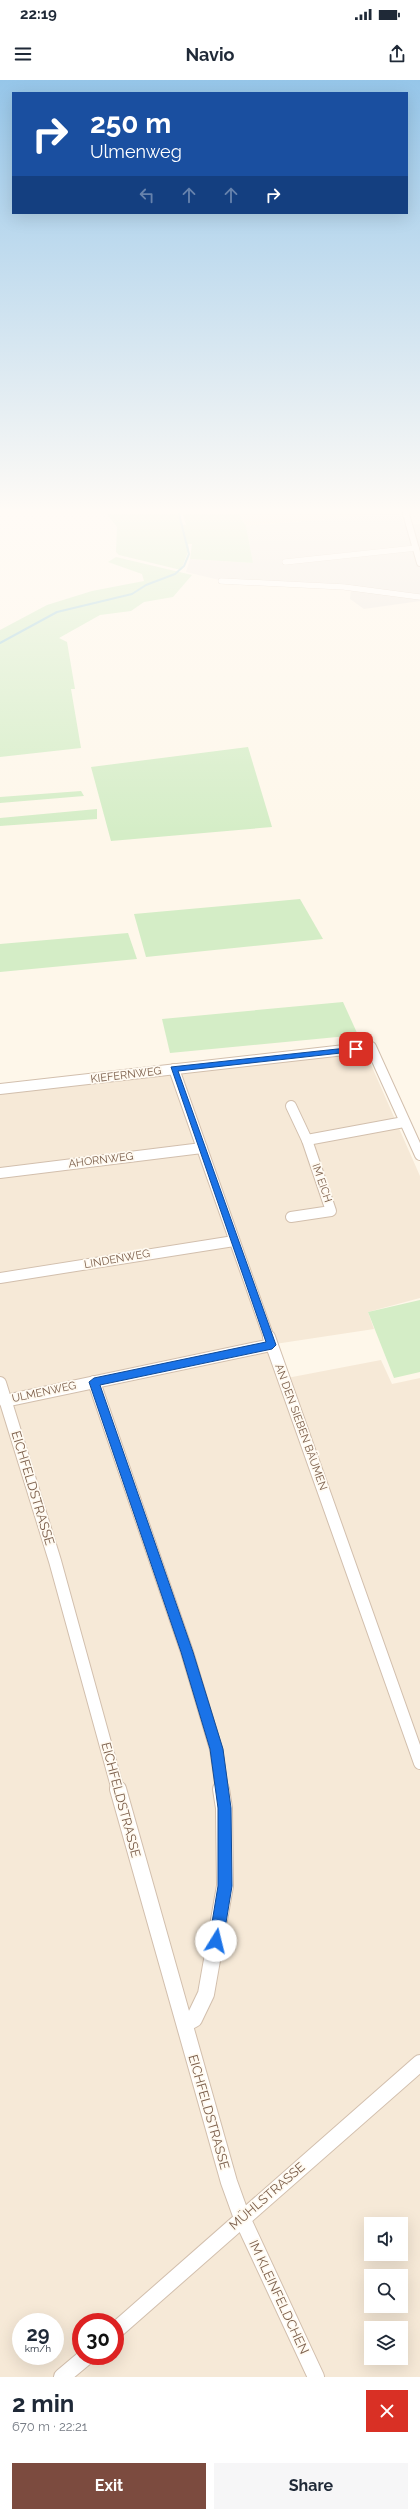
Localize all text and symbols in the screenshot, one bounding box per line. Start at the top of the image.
text: 22:19 [20,5,57,23]
icon: menu [12,43,34,65]
icon: share [386,43,408,65]
text: Navio [185,44,235,65]
text: 250 m [90,107,171,140]
icon: right [24,108,76,160]
text: Ulmenweg [90,141,182,162]
icon: left [136,184,158,206]
icon: ahead [178,184,200,206]
icon: ahead [220,184,242,206]
icon: right [262,184,284,206]
pin [339,1032,373,1066]
icon: arrive [345,1038,367,1060]
street label: KIEFERNWEG [90,1064,162,1086]
street label: AHORNWEG [68,1150,134,1170]
street label: IM EICH [309,1162,335,1204]
street label: LINDENWEG [83,1247,151,1271]
street label: AN DEN SIEBEN BÄUMEN [272,1362,330,1492]
street label: ULMENWEG [11,1379,77,1405]
street label: EICHFELDSTRASSE [8,1429,58,1547]
street label: EICHFELDSTRASSE [98,1741,144,1859]
position arrow [195,1920,237,1962]
street label: EICHFELDSTRASSE [185,2053,233,2171]
street label: MÜHLSTRASSE [226,2158,308,2233]
map controls [364,2217,408,2365]
button: sound [364,2217,408,2261]
street label: IM KLEINFELDCHEN [246,2238,312,2356]
button: search [364,2269,408,2313]
speed limit sign: 30 [72,2313,124,2365]
button: layers [364,2321,408,2365]
text: 29 [26,2322,50,2346]
text: km/h [25,2343,51,2354]
text: 2 min [12,2389,74,2418]
button: close [366,2390,408,2432]
text: 670 m · 22:21 [12,2419,87,2434]
button: Exit [12,2463,206,2509]
button: Share [214,2463,408,2509]

